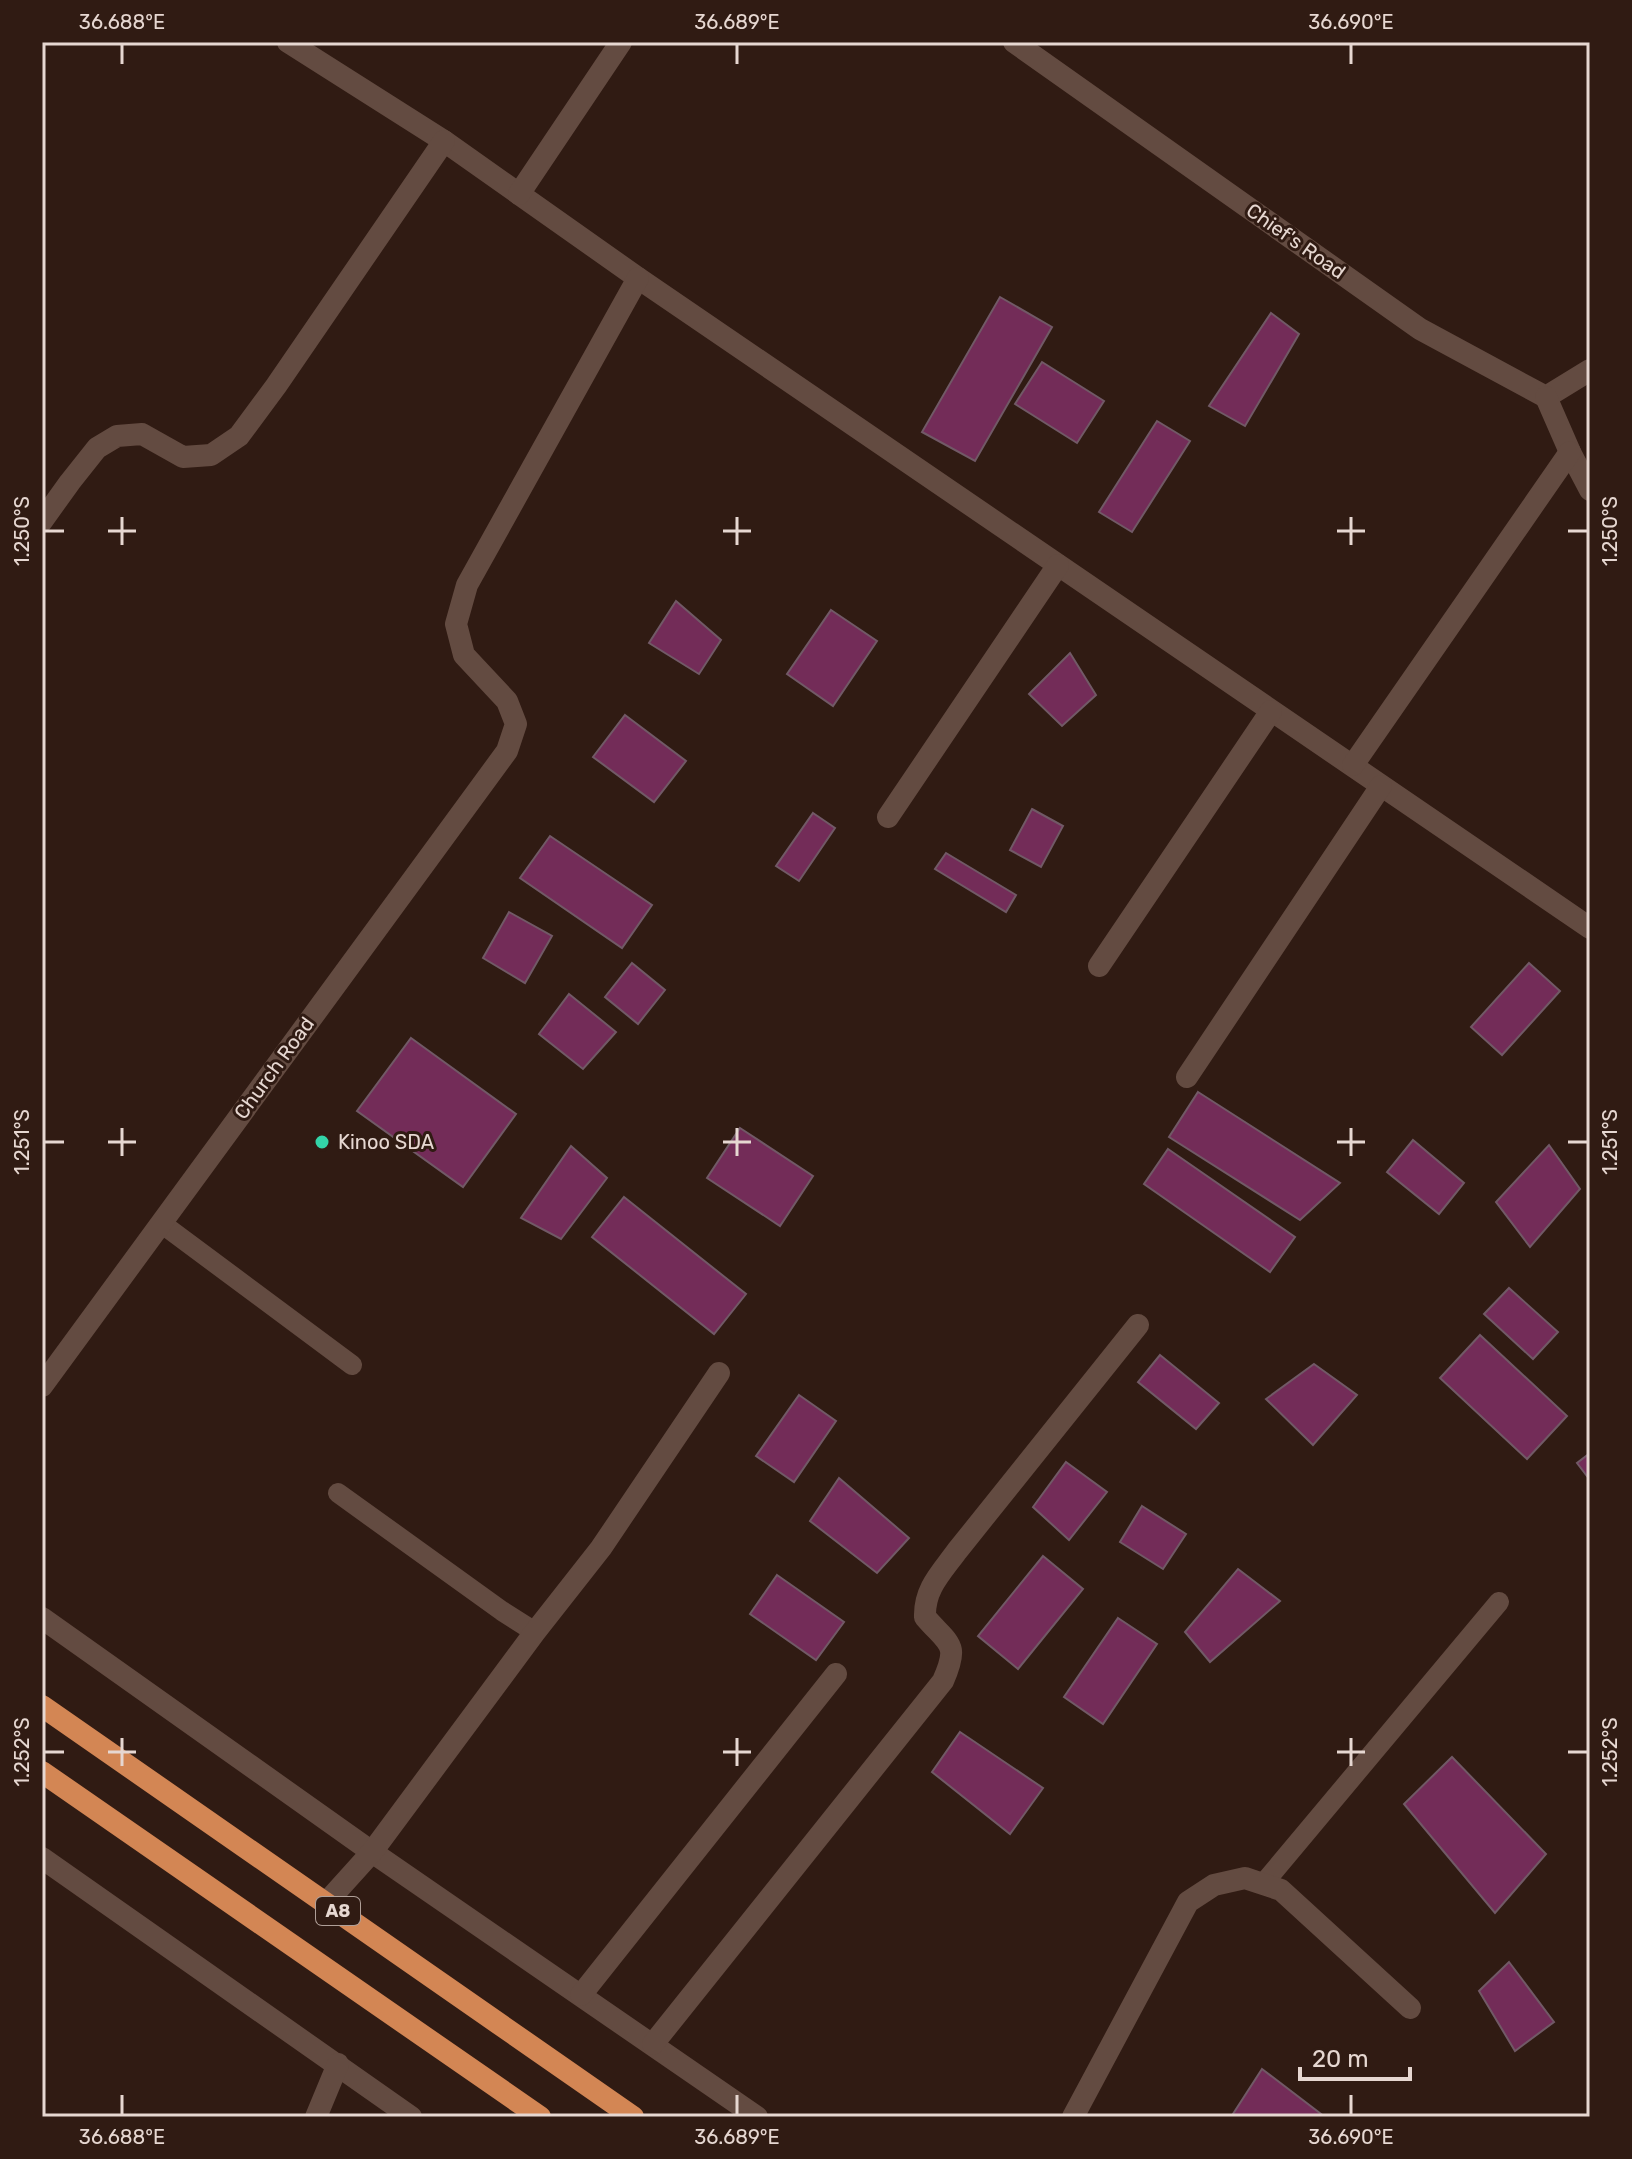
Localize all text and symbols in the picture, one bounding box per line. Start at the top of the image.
text: 36.688°E [79,10,165,34]
text: 36.689°E [694,10,780,34]
text: 36.690°E [1308,10,1394,34]
street label: Chief's Road [1242,198,1350,284]
text: 1.250°S [10,496,34,566]
text: 1.250°S [1598,496,1622,566]
street label: Church Road [229,1012,319,1124]
text: 1.251°S [10,1109,34,1175]
text: 1.251°S [1598,1109,1622,1175]
place label: Kinoo SDA [338,1130,434,1154]
marker: Kinoo SDA [313,1133,331,1151]
text: 1.252°S [10,1717,34,1787]
text: 1.252°S [1598,1717,1622,1787]
road number: A8 [316,1897,360,1925]
scale bar [1300,2031,1410,2081]
text: 20 m [1312,2045,1369,2073]
text: 36.688°E [79,2125,165,2149]
text: 36.689°E [694,2125,780,2149]
text: 36.690°E [1308,2125,1394,2149]

